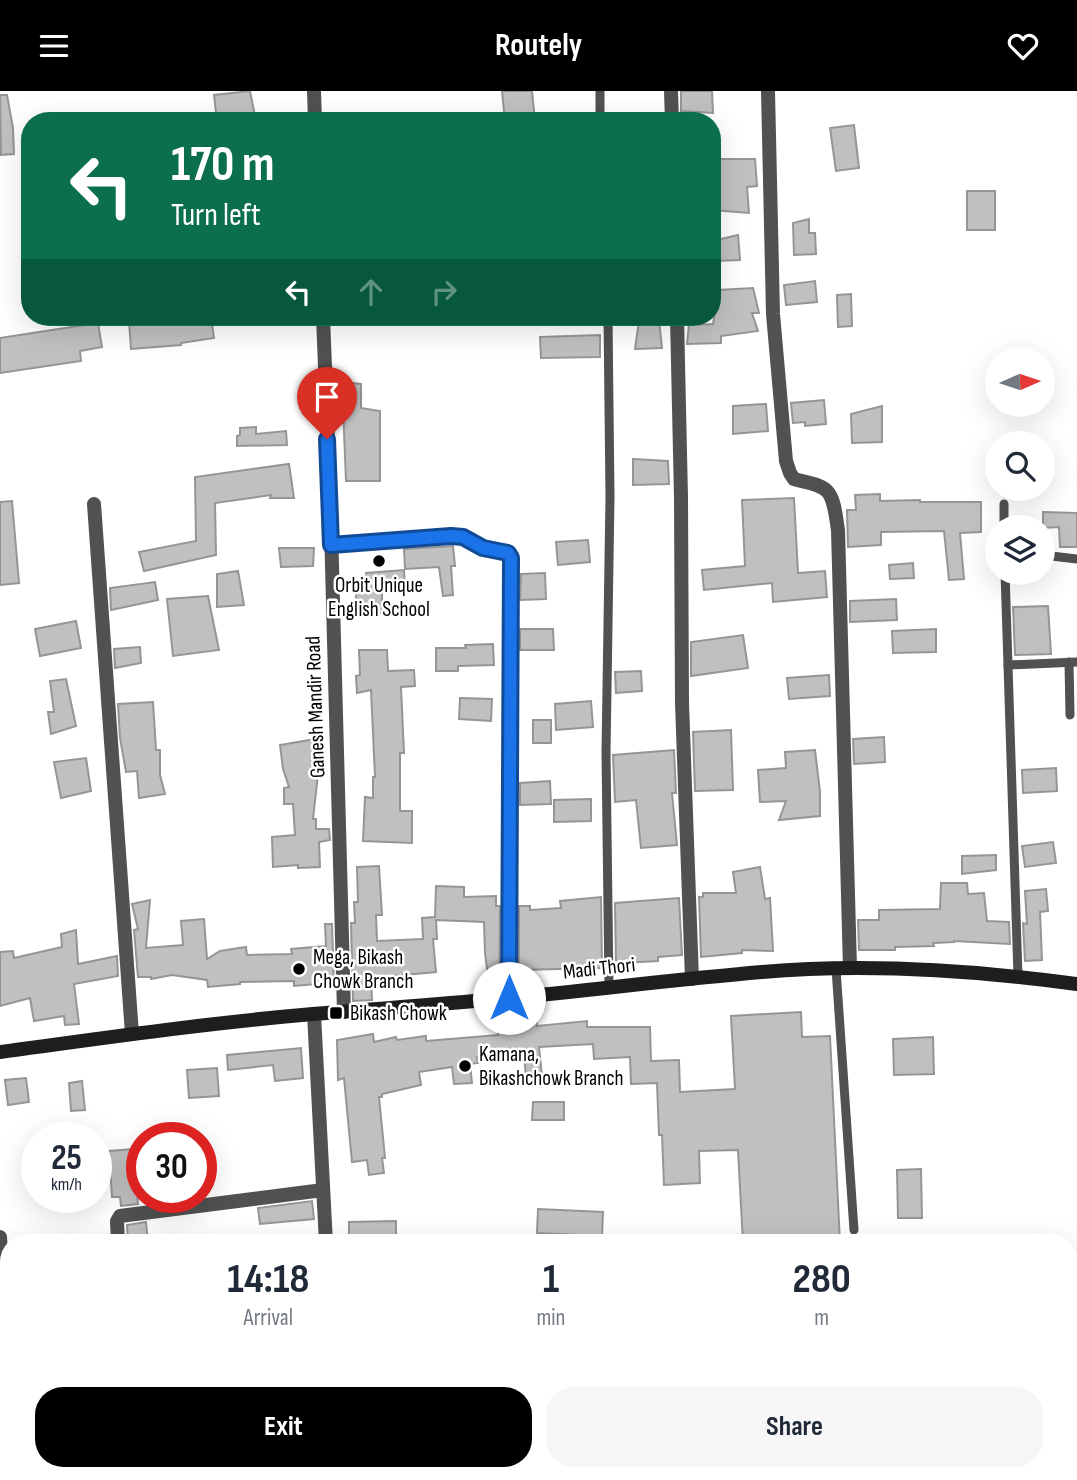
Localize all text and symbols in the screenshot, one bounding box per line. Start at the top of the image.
text: Routely [495,26,582,65]
icon: menu [35,27,73,65]
icon: heart [1004,27,1042,65]
text: 170 m [171,136,275,195]
icon: left [56,140,147,231]
text: Turn left [171,196,261,235]
icon: left [279,273,317,311]
icon: ahead [352,273,390,311]
icon: right [425,273,463,311]
north arrow [985,347,1055,417]
map controls [985,347,1055,585]
pin [297,367,357,439]
icon: arrive [308,378,346,416]
button: search [985,431,1055,501]
button: layers [985,515,1055,585]
marker: Orbit Unique English School [371,553,387,569]
place label: Orbit Unique English School [328,573,430,622]
street label: Ganesh Mandir Road [301,635,330,779]
place label: Mega, Bikash Chowk Branch [313,945,413,994]
street label: Madi Thori [562,952,636,985]
marker: Mega, Bikash Chowk Branch [291,961,307,977]
position arrow [472,961,546,1035]
place label: Bikash Chowk [350,1001,447,1026]
marker: Bikash Chowk [328,1005,344,1021]
place label: Kamana, Bikashchowk Branch [479,1042,624,1091]
marker: Kamana, Bikashchowk Branch [457,1058,473,1074]
speed limit sign: 30 [126,1122,217,1213]
text: 25 [51,1137,82,1180]
text: km/h [51,1174,82,1195]
text: 14:18 [227,1254,309,1305]
text: 1 [543,1254,559,1305]
text: 280 [793,1254,851,1305]
text: Arrival [243,1304,293,1332]
text: min [536,1304,565,1332]
text: m [814,1304,829,1332]
button: Exit [35,1387,532,1467]
button: Share [546,1387,1043,1467]

